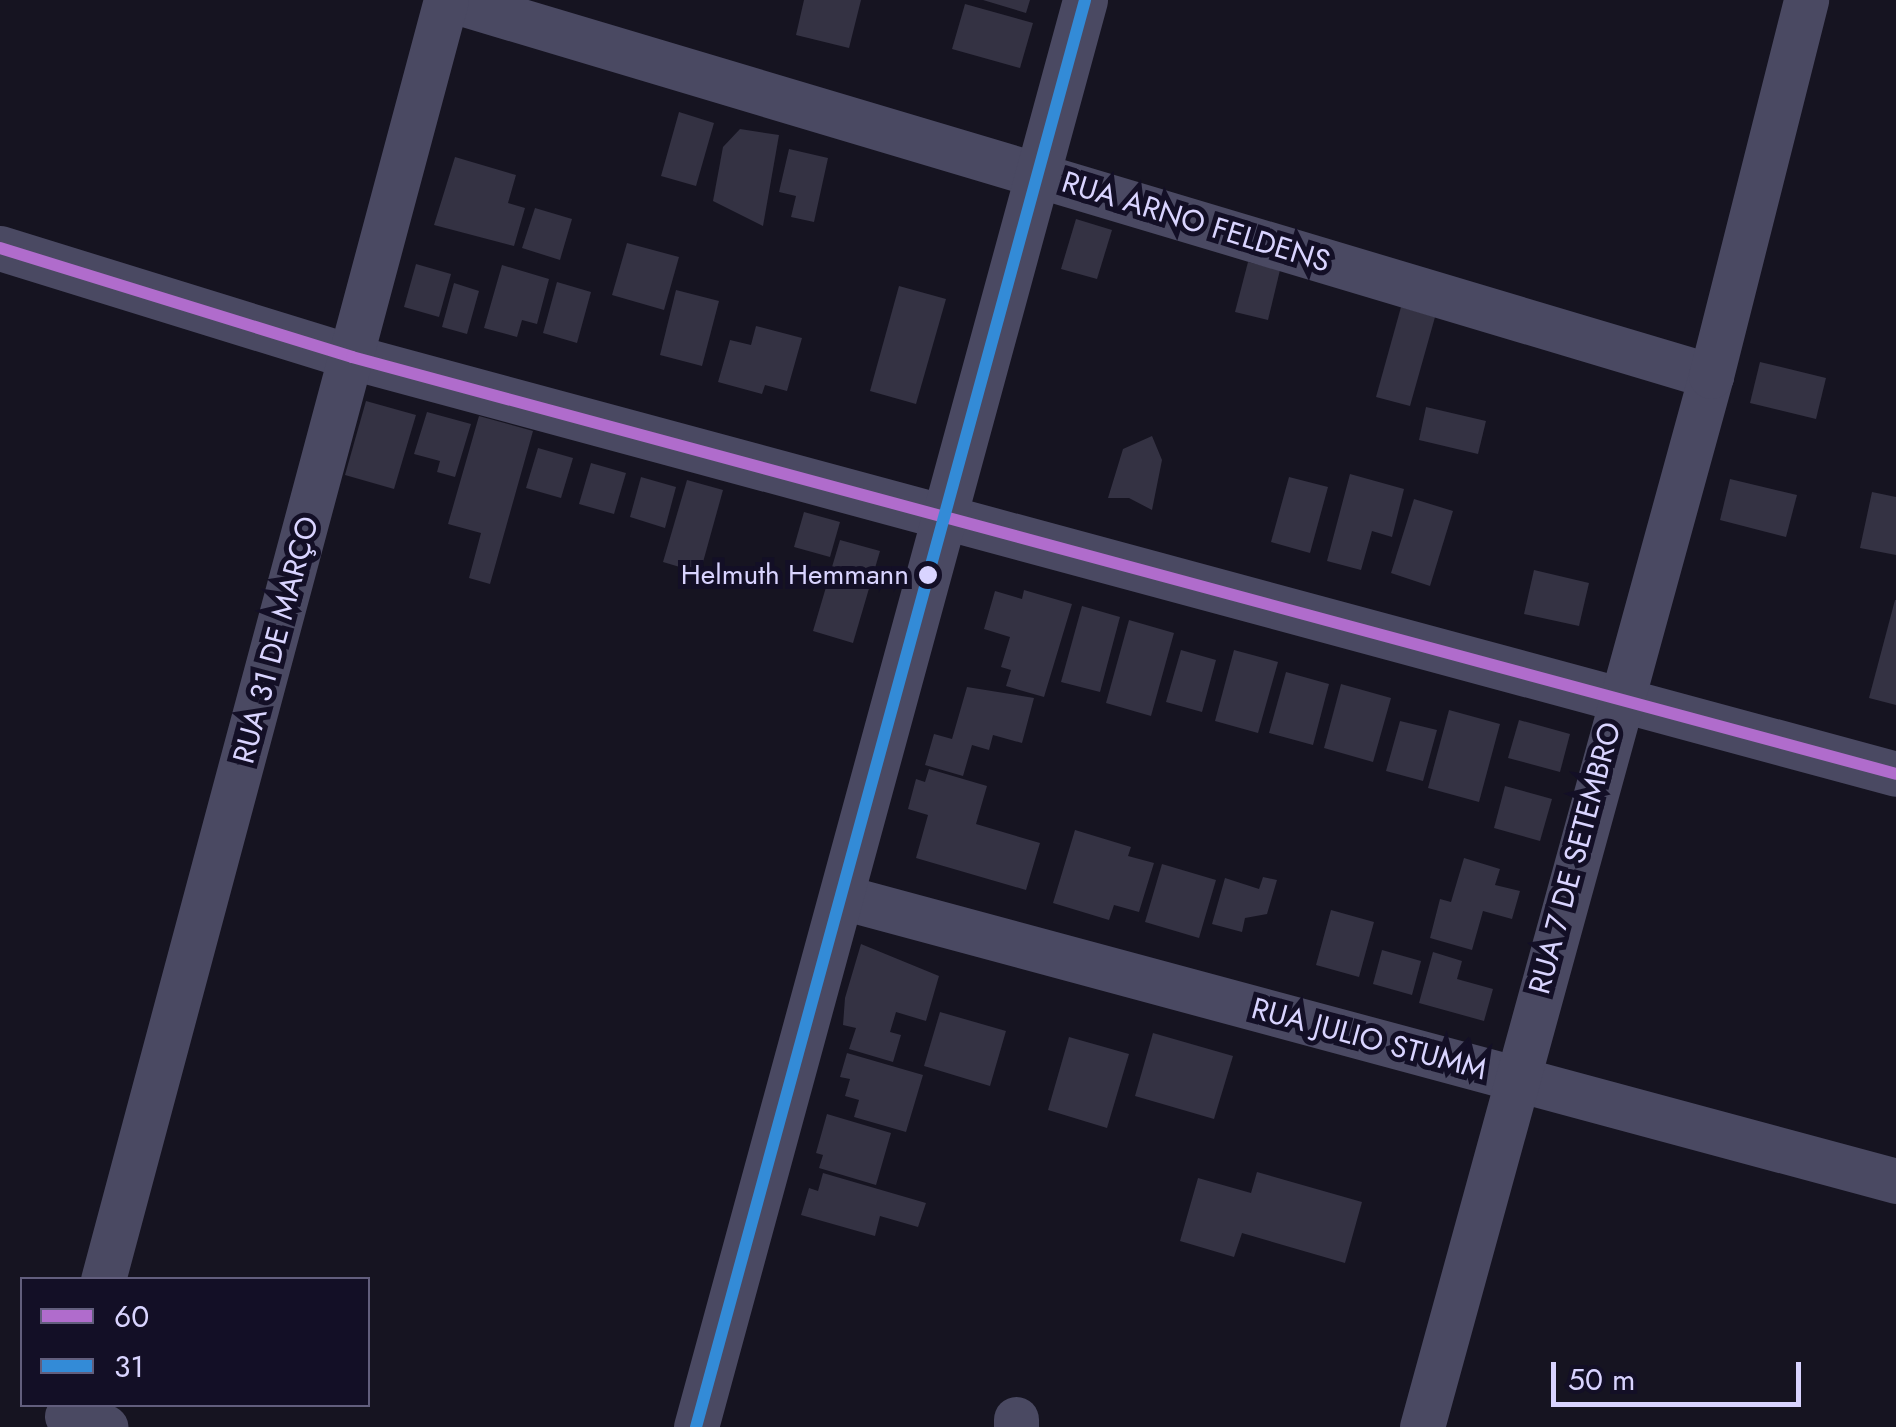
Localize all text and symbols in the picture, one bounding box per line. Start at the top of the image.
street label: RUA ARNO FELDENS [1058,164,1334,280]
street label: RUA 31 DE MARÇO [226,513,326,767]
place label: Helmuth Hemmann [681,558,909,592]
marker: Helmuth Hemmann [918,565,938,585]
street label: RUA 7 DE SETEMBRO [1521,718,1629,998]
street label: RUA JULIO STUMM [1248,990,1490,1088]
legend [20,1277,370,1407]
text: 60 [114,1295,149,1338]
scale bar [1556,1342,1806,1404]
text: 31 [114,1345,144,1388]
text: 50 m [1568,1358,1635,1401]

